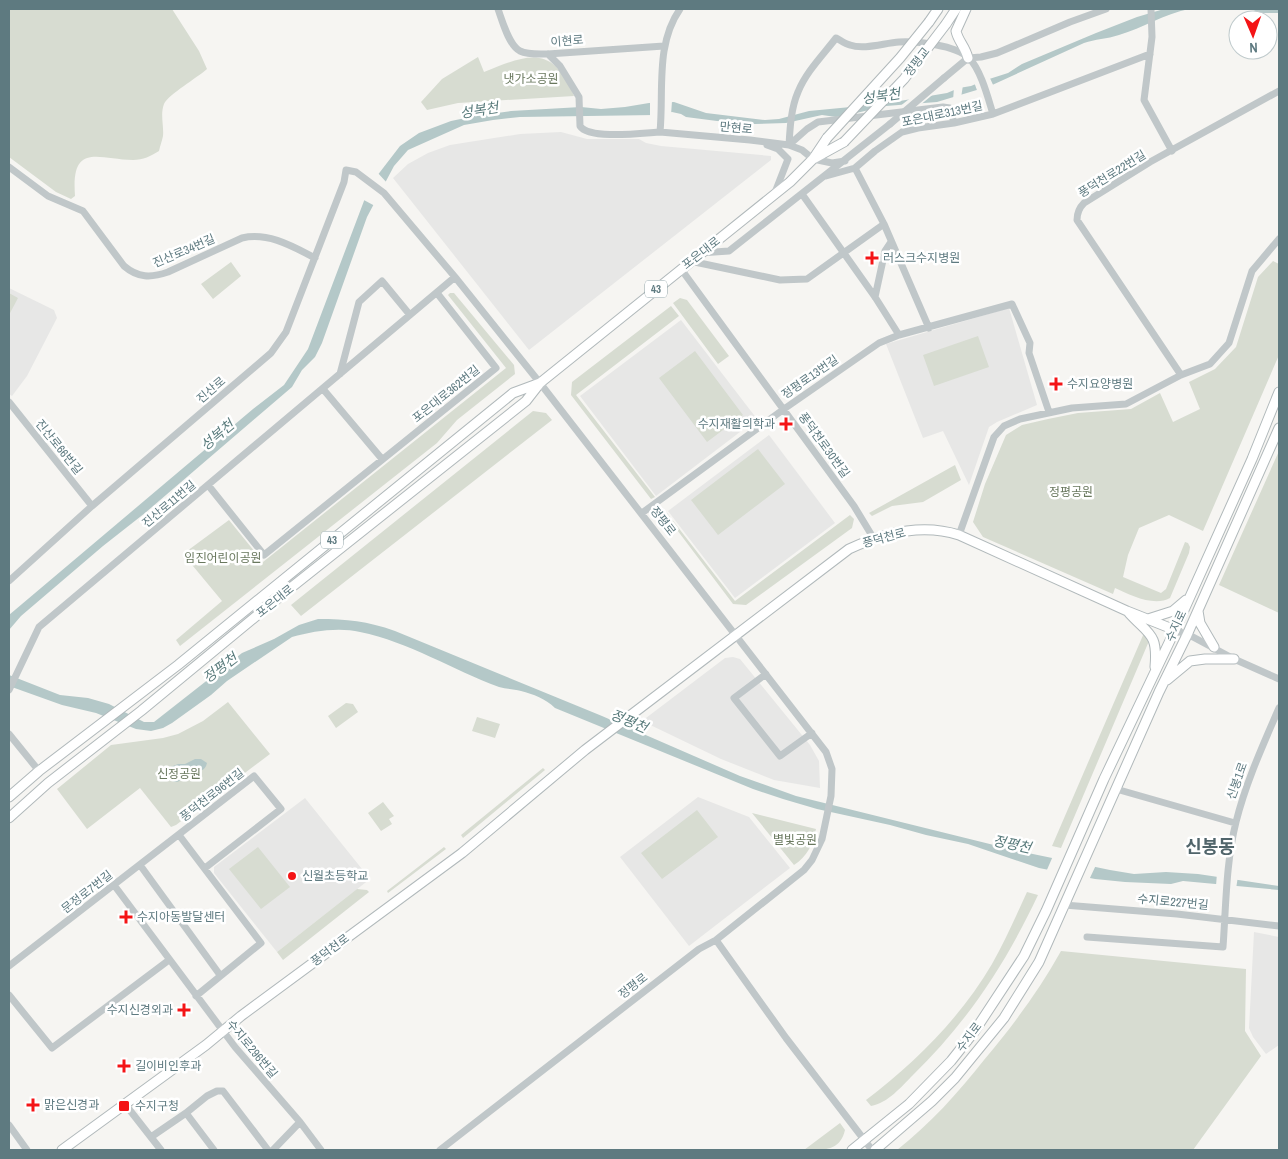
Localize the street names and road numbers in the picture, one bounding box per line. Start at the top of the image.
street label: 이현로 [550,32,584,50]
street label: 정평교 [900,44,934,80]
street label: 포은대로313번길 [900,98,984,130]
street label: 만현로 [719,119,753,137]
street label: 풍덕천로22번길 [1075,147,1149,201]
street label: 진산로34번길 [150,231,218,271]
street label: 포은대로 [679,233,723,273]
road number: 43 [645,280,667,298]
street label: 정평로13번길 [778,351,842,403]
street label: 포은대로362번길 [409,362,483,426]
street label: 진산로 [193,373,229,407]
street label: 풍덕천로30번길 [795,409,853,481]
street label: 진산로66번길 [32,416,86,478]
street label: 진산로11번길 [139,477,199,531]
street label: 정평로 [646,503,680,539]
street label: 풍덕천로 [861,525,907,551]
road number: 43 [321,532,343,548]
street label: 포은대로 [253,581,297,621]
street label: 수지로 [1162,608,1190,644]
street label: 신봉1로 [1223,760,1251,802]
street label: 풍덕천로96번길 [177,765,247,825]
street label: 문정로7번길 [58,867,116,917]
street label: 수지로227번길 [1137,891,1209,913]
street label: 풍덕천로 [308,930,352,970]
street label: 정평로 [615,969,651,1003]
street label: 수지로296번길 [223,1016,281,1082]
street label: 수지로 [953,1019,985,1055]

